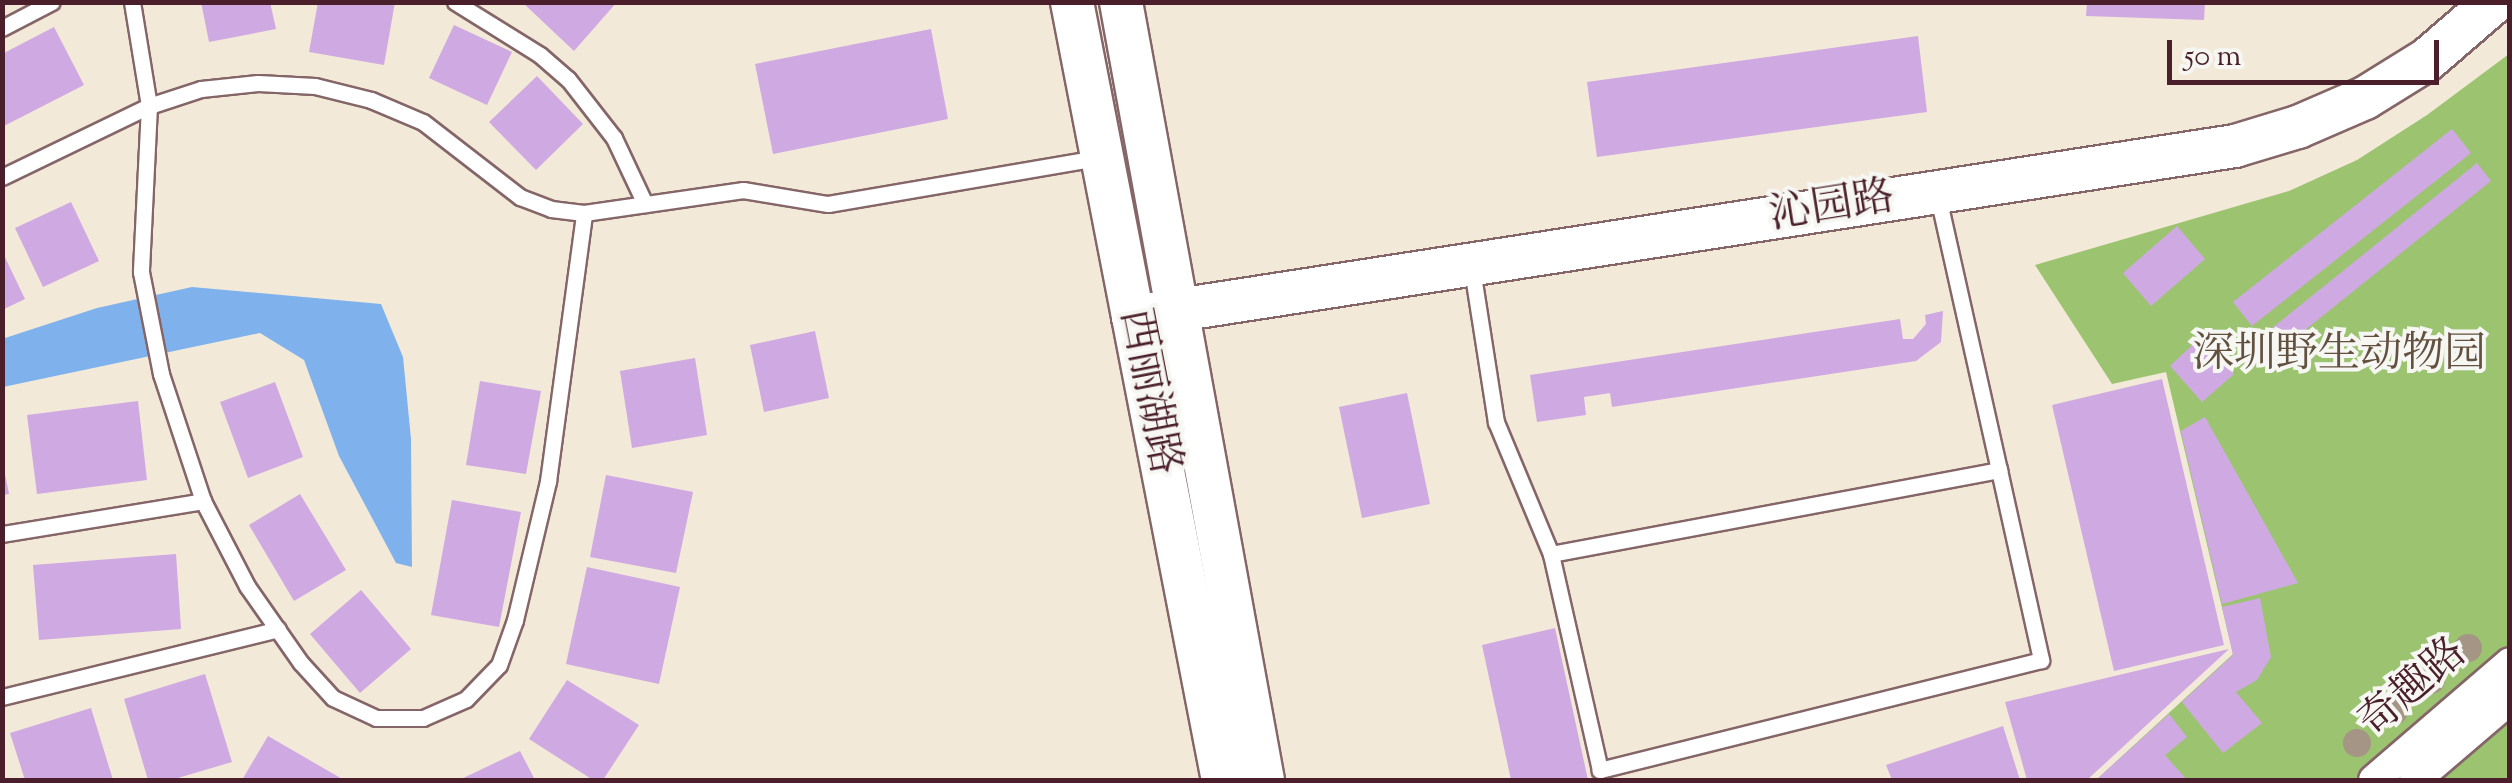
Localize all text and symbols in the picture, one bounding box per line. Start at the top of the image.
scale bar [2172,20,2444,82]
text: 50 m [2184,36,2241,79]
street label: 沁园路 [1766,173,1898,243]
street label: 西丽湖路 [1107,305,1189,479]
park label: 深圳野生动物园 [2192,331,2486,381]
street label: 奇趣路 [2350,629,2478,749]

